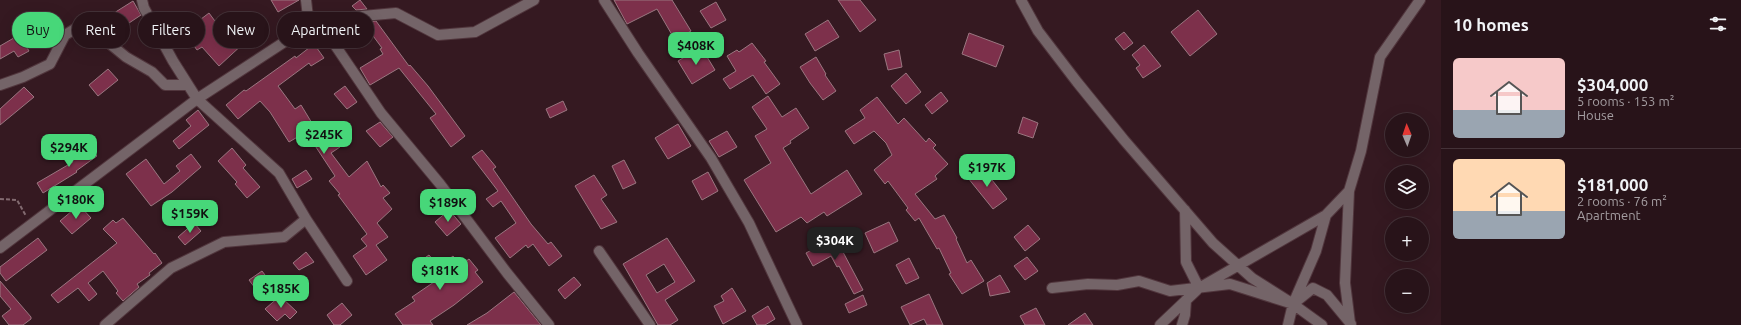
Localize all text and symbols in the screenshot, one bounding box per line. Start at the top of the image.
chip: Buy [12,12,64,48]
chip: Rent [72,12,130,48]
chip: Filters [138,12,205,48]
chip: New [213,12,269,48]
chip: Apartment [277,12,374,48]
icon: filters [1707,13,1729,35]
text: 10 homes [1453,15,1529,34]
pin: $408K [668,32,724,66]
text: $408K [677,38,715,52]
icon: home [1485,74,1533,122]
text: $304,000 [1577,75,1648,94]
text: 5 rooms · 153 m² [1577,94,1674,108]
text: House [1577,108,1614,122]
north arrow [1385,113,1429,157]
map controls [1385,113,1429,313]
pin: $245K [296,121,352,155]
text: $245K [305,127,343,141]
pin: $294K [41,134,97,168]
text: $294K [50,140,88,154]
pin: $197K [959,154,1015,188]
text: $197K [968,160,1006,174]
button: layers [1385,165,1429,209]
icon: home [1485,175,1533,223]
text: $181,000 [1577,175,1648,194]
pin: $180K [48,186,104,220]
pin: $189K [420,189,476,223]
text: $180K [57,192,95,206]
text: 2 rooms · 76 m² [1577,194,1667,208]
text: $189K [429,195,467,209]
pin: $159K [162,200,218,234]
text: $159K [171,206,209,220]
text: Apartment [1577,208,1641,222]
button: + [1385,217,1429,261]
pin: $304K [807,227,863,261]
text: $304K [816,233,854,247]
pin: $181K [412,257,468,291]
text: $181K [421,263,459,277]
button: − [1385,269,1429,313]
pin: $185K [253,275,309,309]
text: $185K [262,281,300,295]

